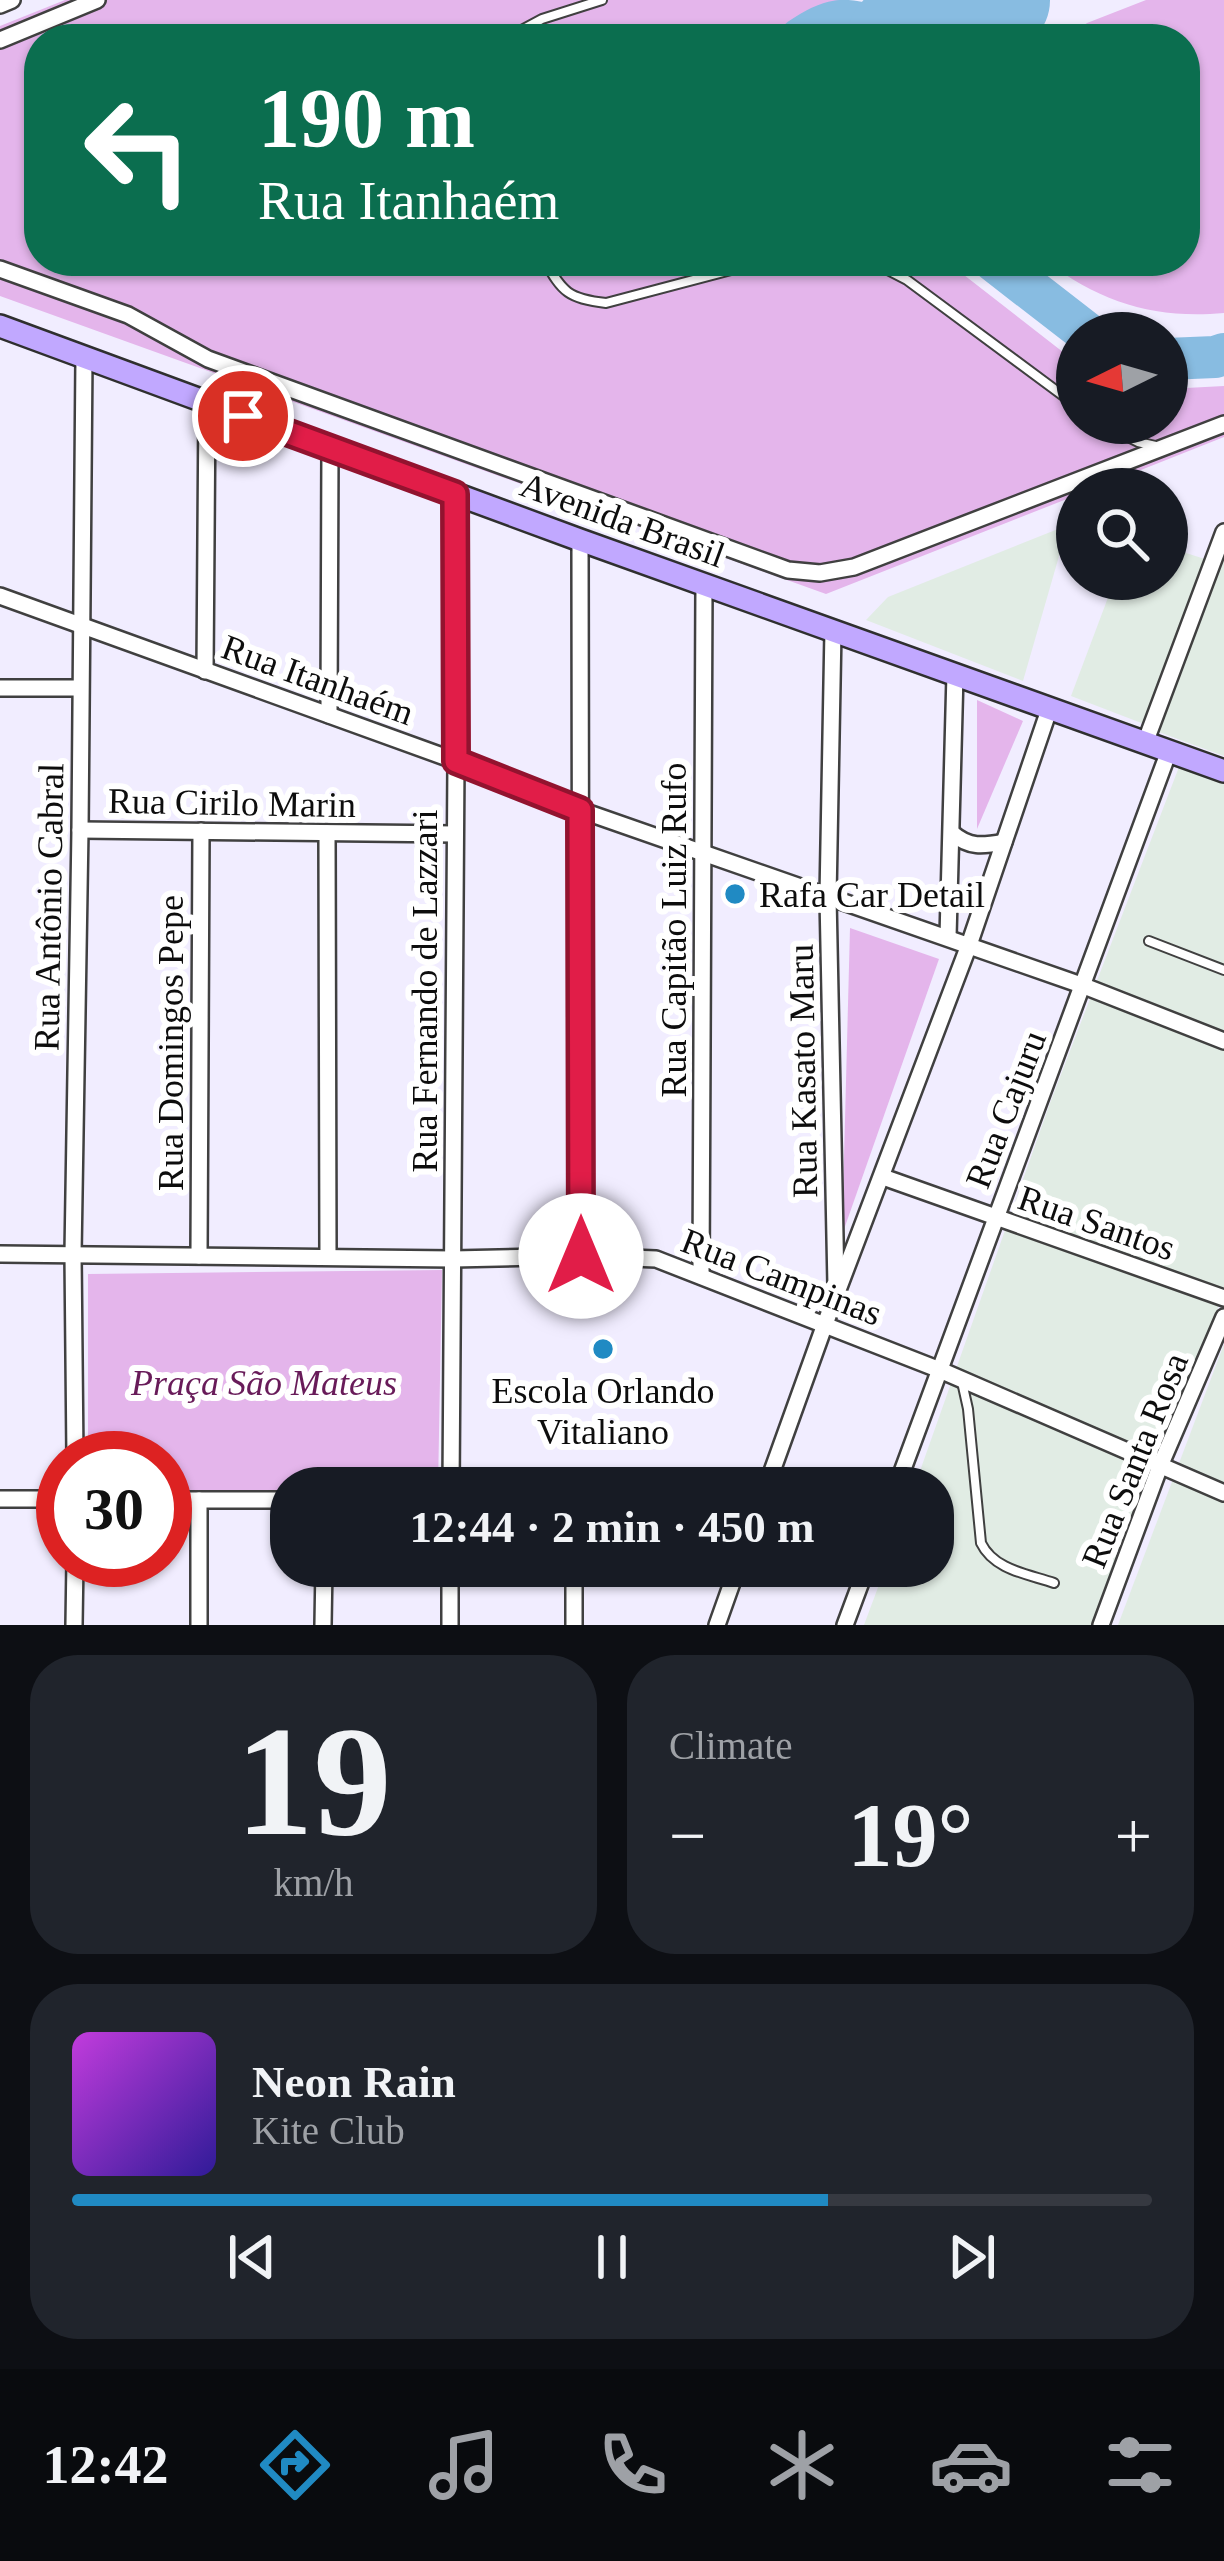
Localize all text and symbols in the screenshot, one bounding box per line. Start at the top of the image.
icon: left [60,72,216,228]
text: 190 m [258,72,475,165]
text: Rua Itanhaém [258,171,559,231]
north arrow [1056,312,1188,444]
map controls [1056,312,1188,600]
pin [192,365,294,467]
icon: arrive [210,383,276,449]
street label: Avenida Brasil [515,465,730,575]
button: search [1056,468,1188,600]
street label: Rua Itanhaém [216,627,419,733]
street label: Rua Antônio Cabral [26,763,72,1051]
street label: Rua Capitão Luiz Rufo [654,763,694,1097]
street label: Rua Cirilo Marin [108,781,356,825]
street label: Rua Fernando de Lazzari [405,810,445,1172]
place label: Rafa Car Detail [759,875,985,915]
marker: Rafa Car Detail [722,881,748,907]
street label: Rua Domingos Pepe [151,895,191,1191]
street label: Rua Kasato Maru [781,944,825,1198]
street label: Rua Cajuru [958,1025,1054,1194]
street label: Rua Santos [1013,1177,1180,1268]
position arrow [518,1193,644,1319]
street label: Rua Campinas [676,1220,887,1333]
marker: Escola Orlando Vitaliano [590,1336,616,1362]
street label: Rua Santa Rosa [1074,1347,1196,1574]
park label: Praça São Mateus [130,1363,397,1403]
place label: Escola Orlando Vitaliano [492,1371,714,1452]
speed limit sign: 30 [36,1431,192,1587]
text: 12:44 · 2 min · 450 m [410,1502,815,1552]
text: 19 [236,1695,392,1868]
text: Climate [669,1724,792,1767]
text: 19° [848,1786,974,1885]
text: − [669,1799,706,1872]
text: + [1115,1799,1152,1872]
text: km/h [273,1861,354,1904]
text: Neon Rain [252,2057,456,2107]
text: Kite Club [252,2109,405,2152]
icon: previous [219,2224,285,2290]
icon: pause [579,2224,645,2290]
icon: next [939,2224,1005,2290]
icon: directions [253,2423,337,2507]
icon: music [422,2423,506,2507]
icon: phone [591,2423,675,2507]
icon: climate [760,2423,844,2507]
icon: car [929,2423,1013,2507]
icon: filters [1098,2423,1182,2507]
text: 12:42 [42,2435,168,2495]

